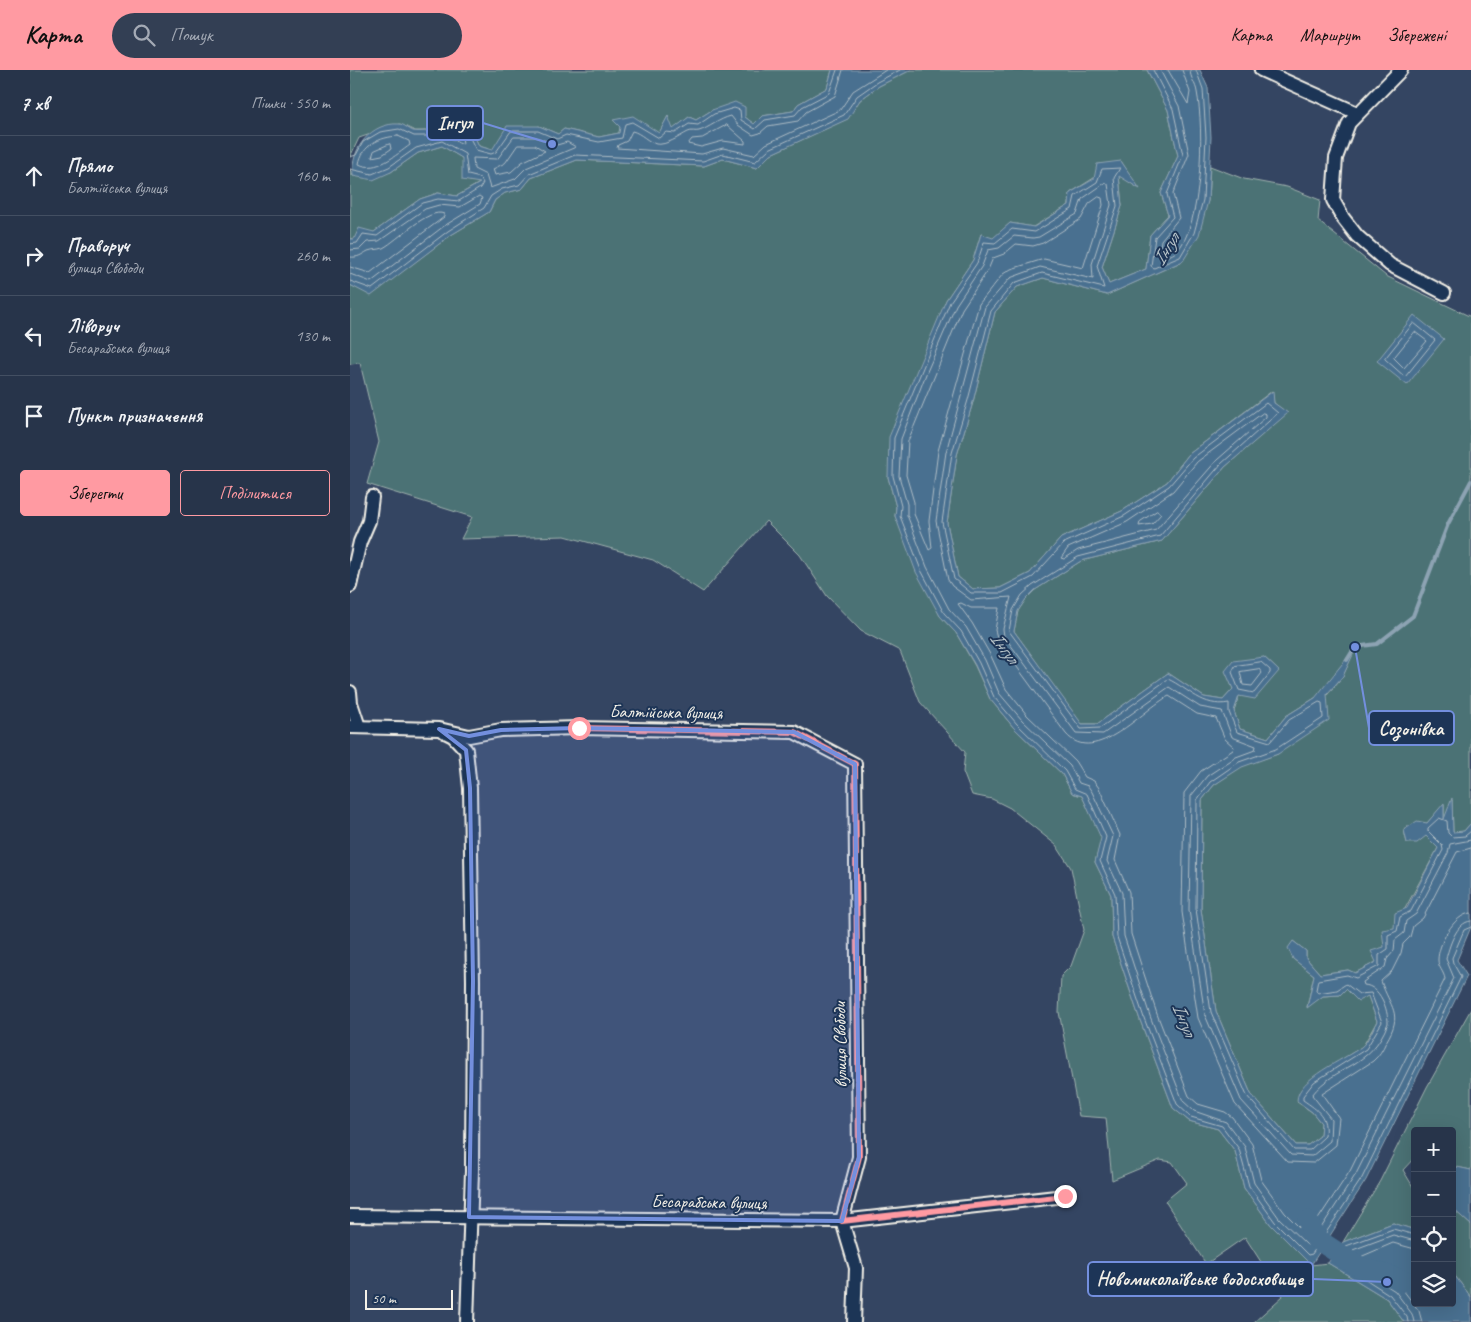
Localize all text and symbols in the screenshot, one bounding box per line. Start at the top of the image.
search box [112,13,462,58]
text: Карта [25,20,82,50]
icon: search [130,21,158,49]
text: Пошук [170,23,213,47]
text: Карта [1231,24,1272,46]
text: Маршрут [1300,24,1359,46]
text: Збережені [1387,24,1446,46]
text: 7 хв [20,90,49,116]
text: Пішки · 550 m [251,93,330,113]
callout: Інгул [427,106,483,140]
text: Інгул [437,111,475,135]
text: Прямо [67,154,112,178]
icon: ahead [20,162,48,190]
text: 160 m [296,166,330,186]
text: Балтійська вулиця [67,178,167,198]
water label: Інгул [1147,227,1186,270]
text: Праворуч [67,234,129,258]
icon: right [20,242,48,270]
text: 260 m [296,246,330,266]
text: вулиця Свободи [67,258,143,278]
text: Ліворуч [67,314,119,338]
icon: left [20,322,48,350]
text: 130 m [296,326,330,346]
text: Бесарабська вулиця [67,338,169,358]
icon: arrive [20,402,48,430]
text: Пункт призначення [67,404,202,428]
button: Зберегти [20,470,170,516]
button: Поділитися [180,470,330,516]
water label: Інгул [985,627,1025,670]
street label: Балтійська вулиця [609,700,724,724]
callout: Созонівка [1369,711,1454,745]
route start [568,717,591,740]
text: Созонівка [1379,717,1445,742]
street label: вулиця Свободи [828,1000,852,1088]
water label: Інгул [1167,1000,1202,1042]
map controls [1411,1127,1456,1307]
button: + [1411,1127,1456,1172]
button: − [1411,1172,1456,1217]
route end [1054,1185,1077,1208]
street label: Бесарабська вулиця [651,1190,768,1214]
button: locate [1411,1217,1456,1262]
callout: Новомиколаївське водосховище [1088,1262,1313,1296]
button: layers [1411,1262,1456,1307]
text: Новомиколаївське водосховище [1097,1267,1305,1291]
scale bar [365,1287,452,1310]
text: 50 m [372,1290,396,1307]

